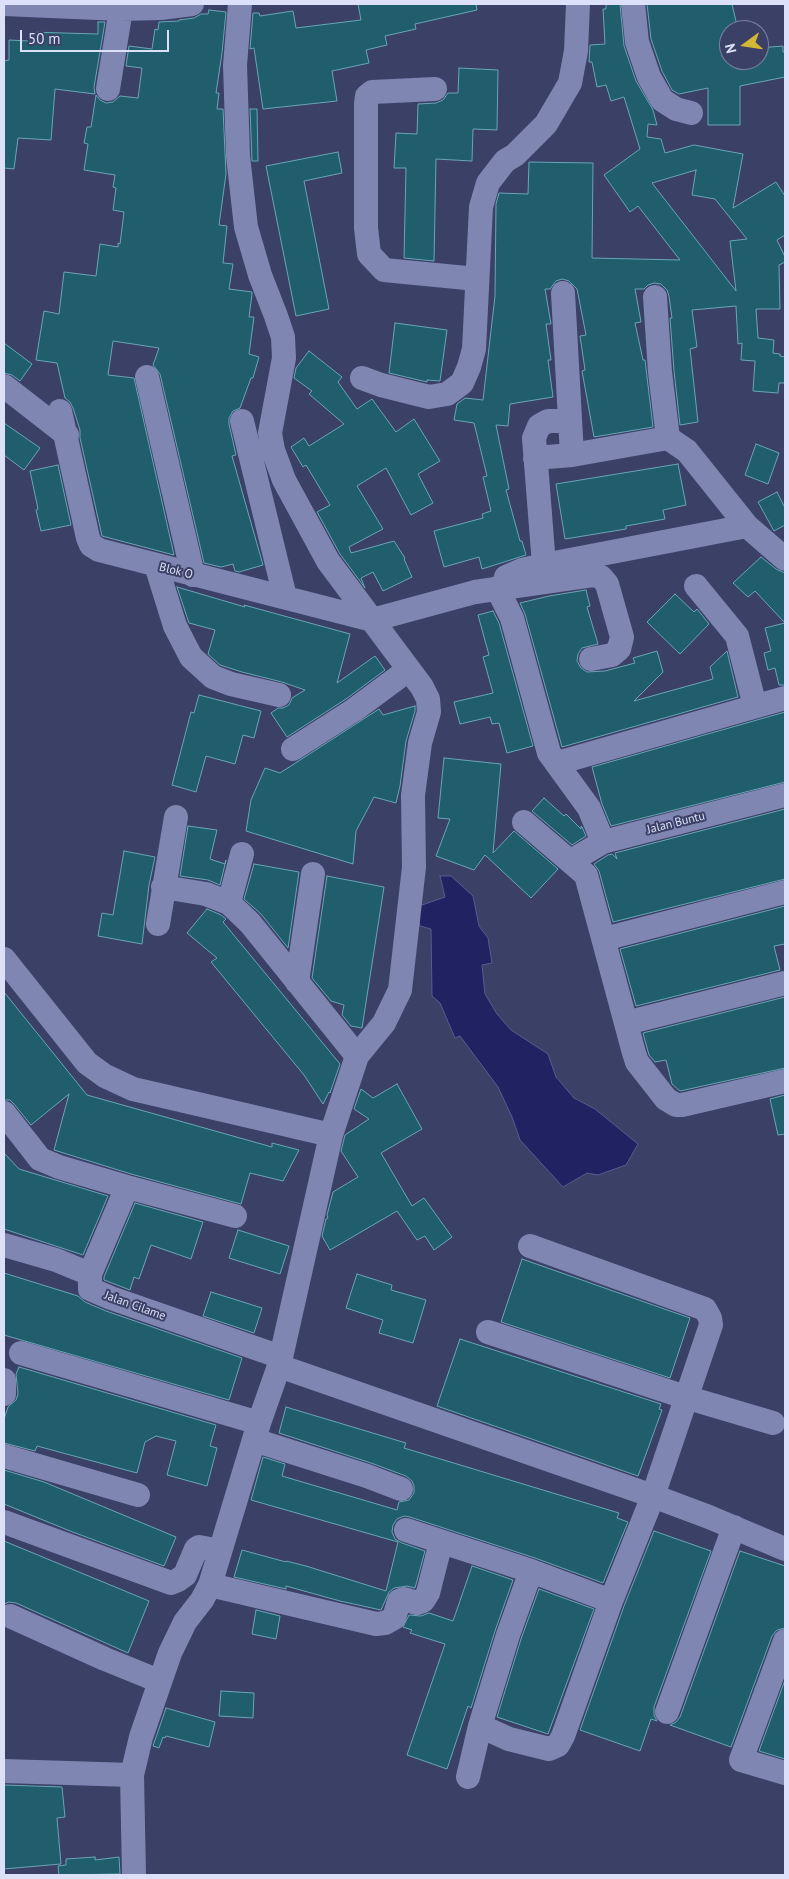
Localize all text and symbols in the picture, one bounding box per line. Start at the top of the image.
scale bar [22,20,171,52]
north arrow [719,20,769,70]
text: 50 m [28,29,61,48]
text: N [721,42,740,55]
street label: Blok O [158,560,194,582]
street label: Jalan Buntu [646,809,706,837]
street label: Jalan Cilame [102,1288,168,1324]

